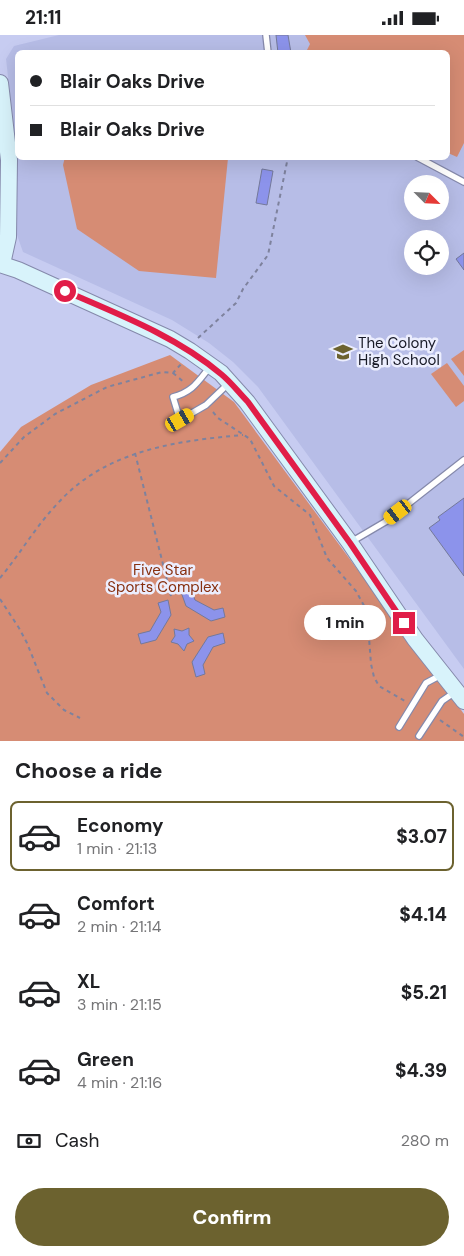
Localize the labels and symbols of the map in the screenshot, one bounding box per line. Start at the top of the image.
north arrow [404,175,449,220]
route start [54,280,76,302]
place label: The Colony High School [358,333,440,370]
school or university icon: The Colony High School [332,341,354,363]
car [163,406,196,434]
car [381,497,414,527]
park label: Five Star Sports Complex [107,560,219,597]
callout: 1 min [304,605,386,641]
route end [393,612,415,634]

